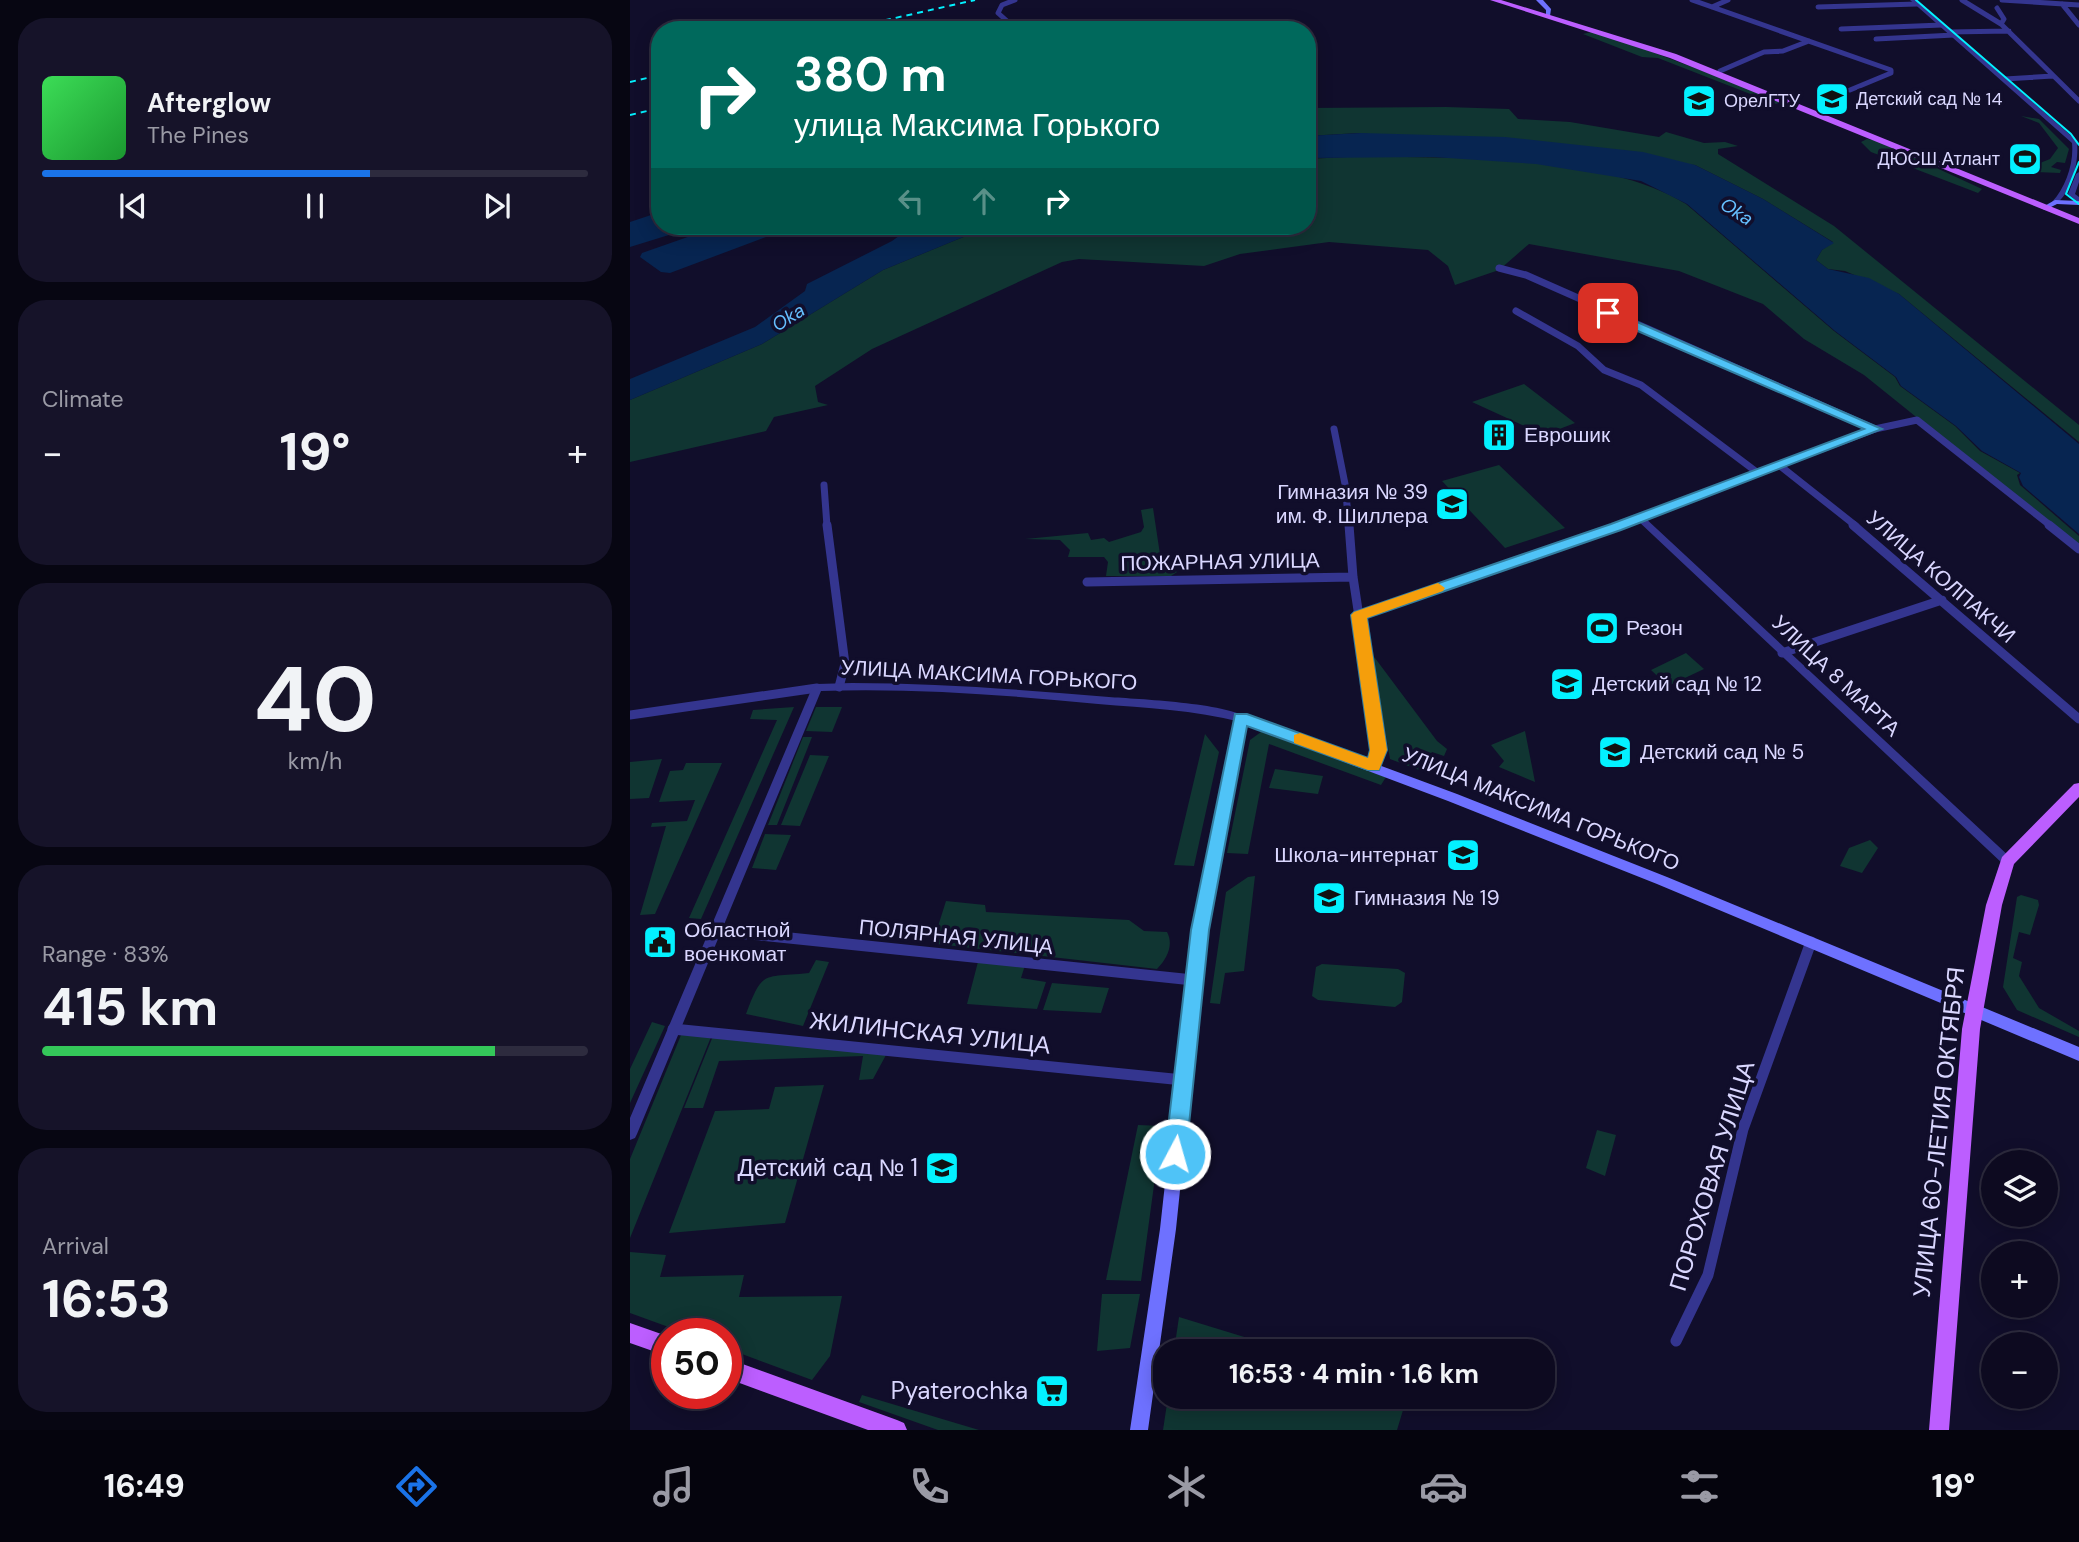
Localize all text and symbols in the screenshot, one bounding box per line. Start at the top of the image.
text: 380 m [794,42,947,106]
icon: right [679,49,770,140]
school or university icon: Детский сад № 14 [1813,80,1851,118]
school or university icon: ОрелГТУ [1680,82,1718,120]
text: Afterglow [147,86,271,120]
place label: Детский сад № 14 [1856,87,2002,111]
place label: ОрелГТУ [1724,89,1801,113]
text: улица Максима Горького [794,104,1160,146]
text: The Pines [147,120,249,150]
sports icon: ДЮСШ Атлант [2006,140,2044,178]
place label: ДЮСШ Атлант [1877,147,2000,171]
icon: left [892,182,930,220]
icon: ahead [965,182,1003,220]
icon: right [1038,182,1076,220]
icon: previous [114,187,152,225]
icon: pause [296,187,334,225]
icon: next [478,187,516,225]
water label: Oka [1715,192,1758,231]
pin [1578,283,1638,343]
icon: arrive [1589,294,1627,332]
water label: Oka [767,298,810,337]
text: Climate [42,384,124,414]
building icon: Еврошик [1480,416,1518,454]
text: 19° [280,418,350,486]
place label: Еврошик [1524,421,1611,449]
text: − [42,428,63,478]
text: + [567,428,588,478]
place label: Гимназия № 39 им. Ф. Шиллера [1276,478,1428,530]
school or university icon: Гимназия № 39 им. Ф. Шиллера [1433,485,1471,523]
street label: УЛИЦА КОЛПАКЧИ [1861,504,2021,650]
street label: ПОЖАРНАЯ УЛИЦА [1120,546,1320,578]
sports icon: Резон [1583,609,1621,647]
street label: УЛИЦА 8 МАРТА [1766,609,1906,743]
place label: Резон [1626,614,1683,642]
text: 40 [253,641,377,759]
street label: УЛИЦА МАКСИМА ГОРЬКОГО [840,653,1138,697]
school or university icon: Детский сад № 12 [1548,665,1586,703]
place label: Детский сад № 12 [1592,670,1762,698]
school or university icon: Детский сад № 5 [1596,733,1634,771]
place label: Детский сад № 5 [1640,738,1804,766]
street label: УЛИЦА МАКСИМА ГОРЬКОГО [1398,740,1684,878]
text: km/h [288,746,342,776]
school or university icon: Школа-интернат [1444,836,1482,874]
place label: Школа-интернат [1274,841,1438,869]
school or university icon: Гимназия № 19 [1310,879,1348,917]
place label: Гимназия № 19 [1354,884,1500,912]
street label: ПОЛЯРНАЯ УЛИЦА [858,913,1054,961]
place label: Областной военкомат [684,916,790,968]
public building icon: Областной военкомат [641,923,679,961]
text: Range · 83% [42,939,169,969]
street label: УЛИЦА 60-ЛЕТИЯ ОКТЯБРЯ [1906,965,1971,1299]
text: 415 km [42,973,218,1041]
street label: ЖИЛИНСКАЯ УЛИЦА [808,1004,1052,1061]
street label: ПОРОХОВАЯ УЛИЦА [1662,1057,1761,1295]
position arrow [1138,1117,1212,1191]
school or university icon: Детский сад № 1 [923,1149,961,1187]
map controls [1981,1150,2058,1409]
button: layers [1981,1150,2058,1227]
place label: Детский сад № 1 [737,1152,918,1183]
text: Arrival [42,1231,109,1261]
button: + [1981,1241,2058,1318]
text: 16:53 [42,1265,171,1333]
speed limit sign: 50 [651,1318,742,1409]
button: − [1981,1332,2058,1409]
text: 16:53 · 4 min · 1.6 km [1229,1357,1479,1391]
supermarket icon: Pyaterochka [1033,1372,1071,1410]
place label: Pyaterochka [891,1375,1028,1406]
icon: directions [392,1462,441,1511]
icon: music [649,1462,698,1511]
icon: phone [905,1462,954,1511]
icon: climate [1162,1462,1211,1511]
icon: car [1419,1462,1468,1511]
icon: filters [1675,1462,1724,1511]
text: 16:49 [104,1465,185,1507]
text: 19° [1932,1465,1975,1507]

